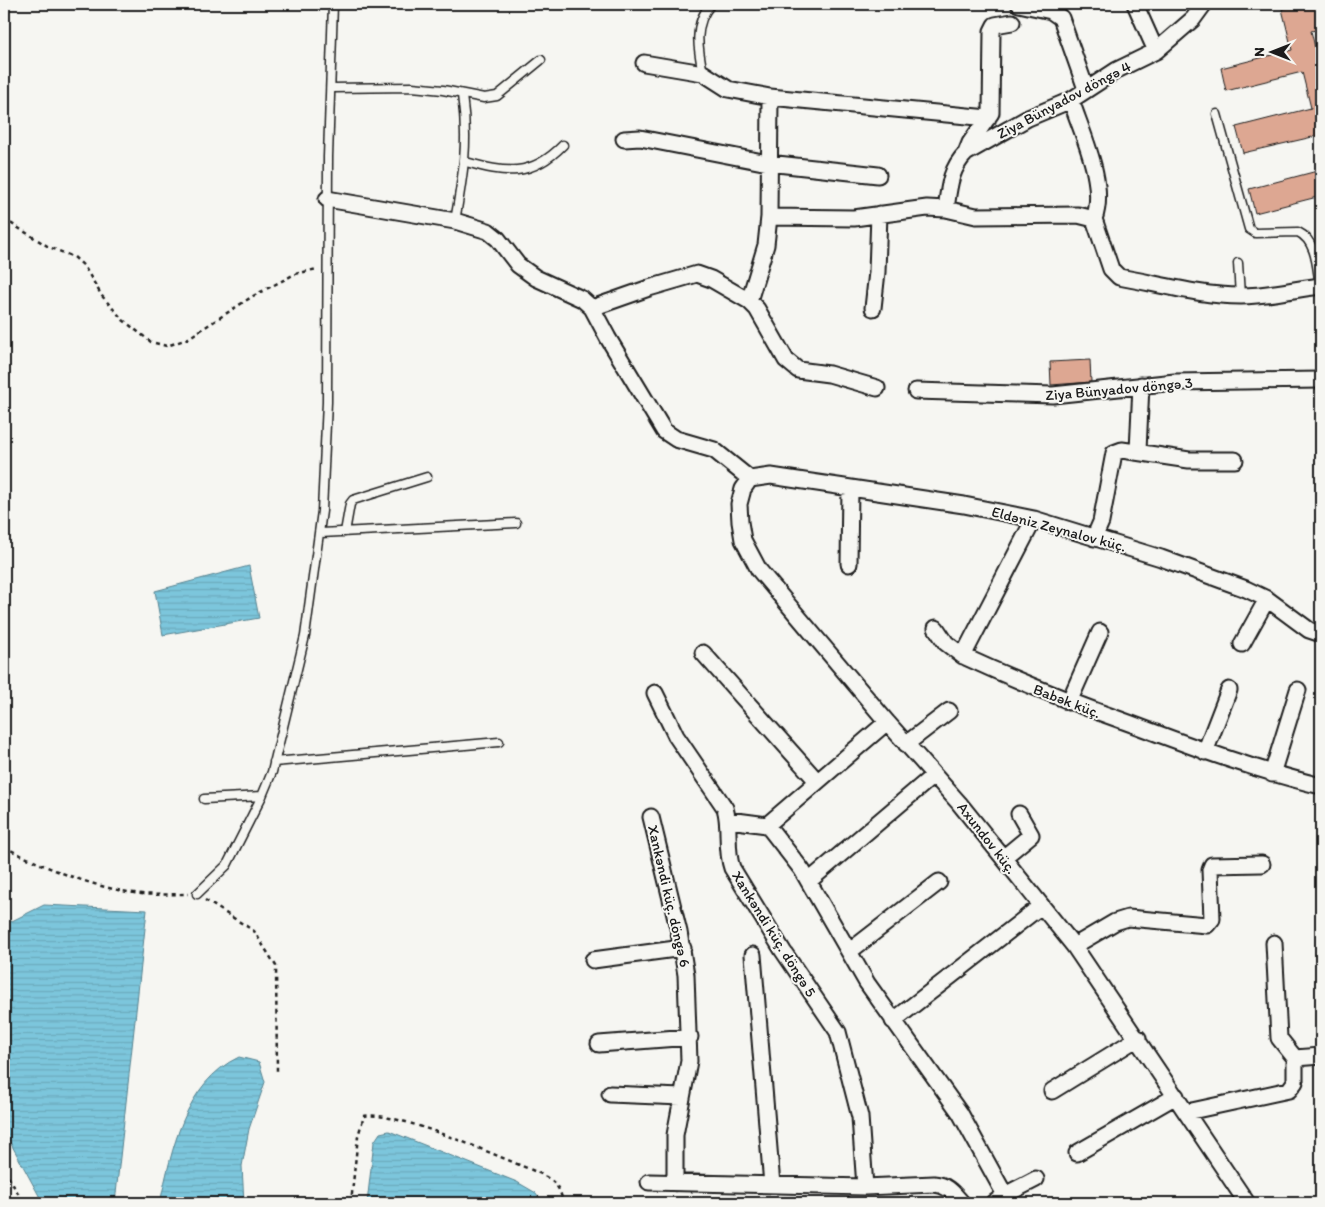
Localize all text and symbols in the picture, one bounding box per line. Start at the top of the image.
north arrow [1248,28,1298,78]
text: N [1251,47,1268,57]
street label: Ziya Bünyadov döngə 4 [994,57,1134,143]
street label: Ziya Bünyadov döngə 3 [1044,374,1194,404]
street label: Eldəniz Zeynalov küç. [990,502,1128,556]
street label: Babək küç. [1031,680,1103,722]
street label: Axundov küç. [953,799,1021,877]
street label: Xankəndi küç. döngə 6 [644,823,694,969]
street label: Xankəndi küç. döngə 5 [728,868,820,1000]

